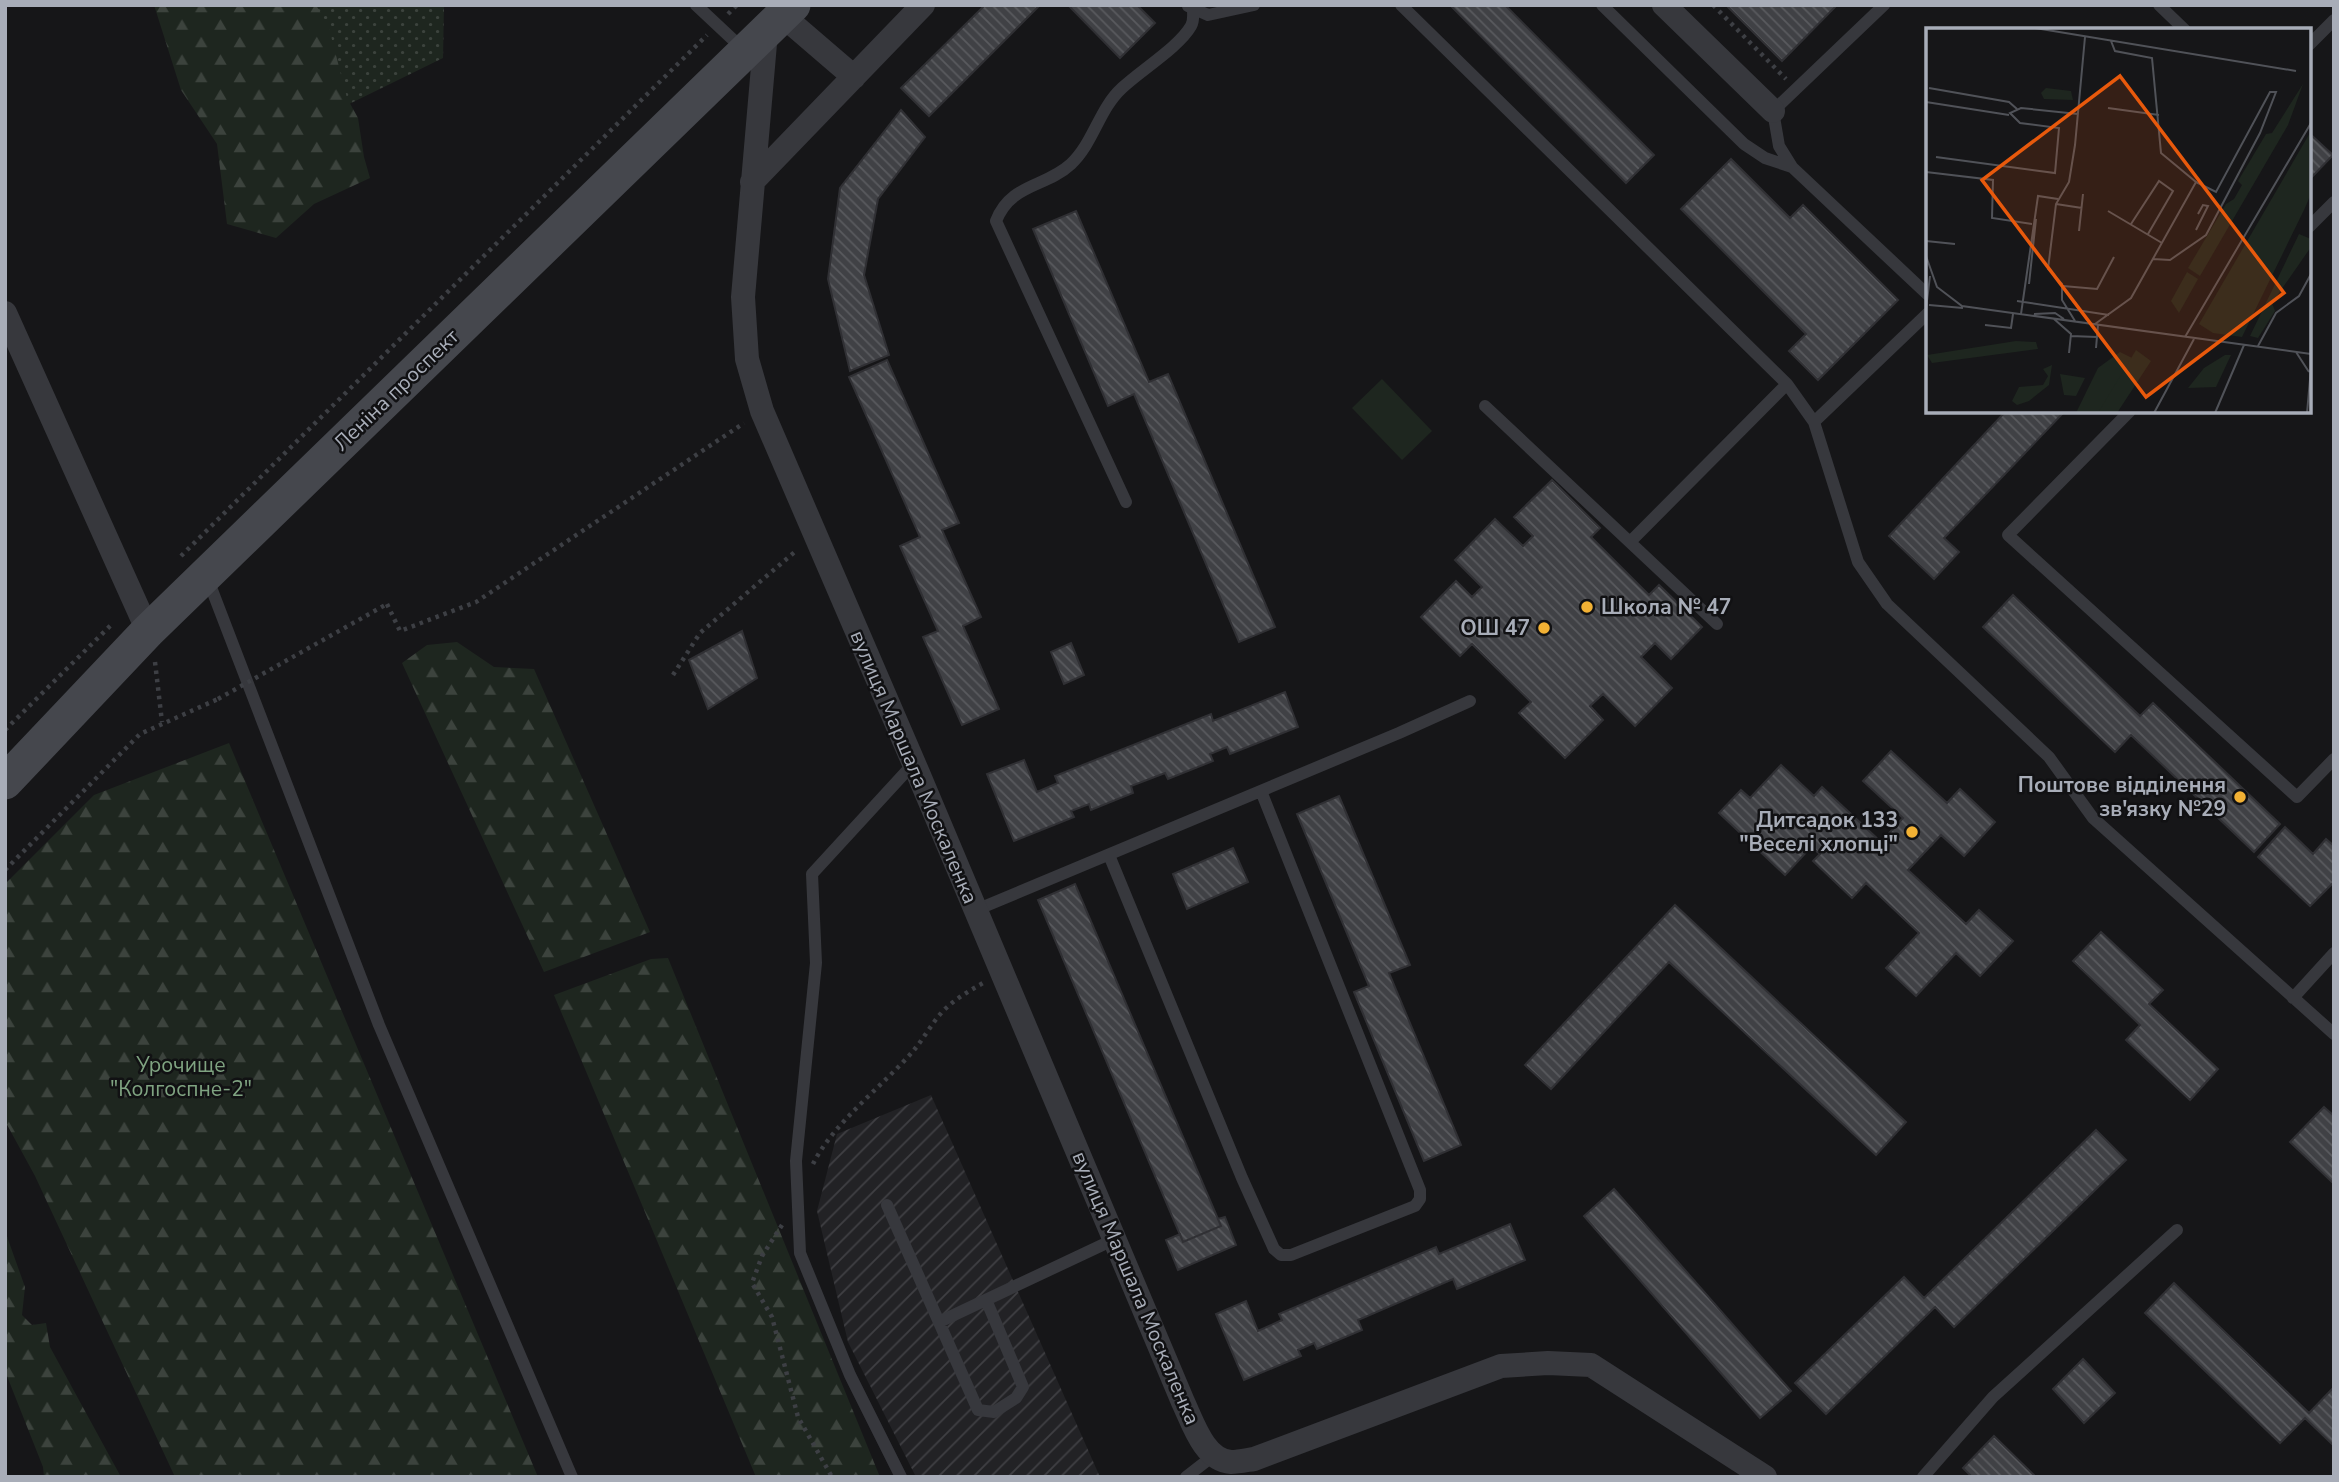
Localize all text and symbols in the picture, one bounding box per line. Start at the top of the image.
inset map [1926,28,2311,413]
street label: Леніна проспект [327,323,465,457]
place label: Школа № 47 [1601,593,1731,621]
marker: Школа № 47 [1579,599,1595,615]
place label: ОШ 47 [1460,614,1530,642]
marker: ОШ 47 [1536,620,1552,636]
street label: вулиця Маршала Москаленка [844,626,984,908]
place label: Поштове відділення зв'язку №29 [2018,771,2226,823]
marker: Поштове відділення зв'язку №29 [2232,789,2248,805]
place label: Дитсадок 133 "Веселі хлопці" [1739,806,1898,858]
marker: Дитсадок 133 "Веселі хлопці" [1904,824,1920,840]
park label: Урочище "Колгоспне-2" [110,1051,252,1103]
street label: вулиця Маршала Москаленка [1066,1147,1206,1429]

